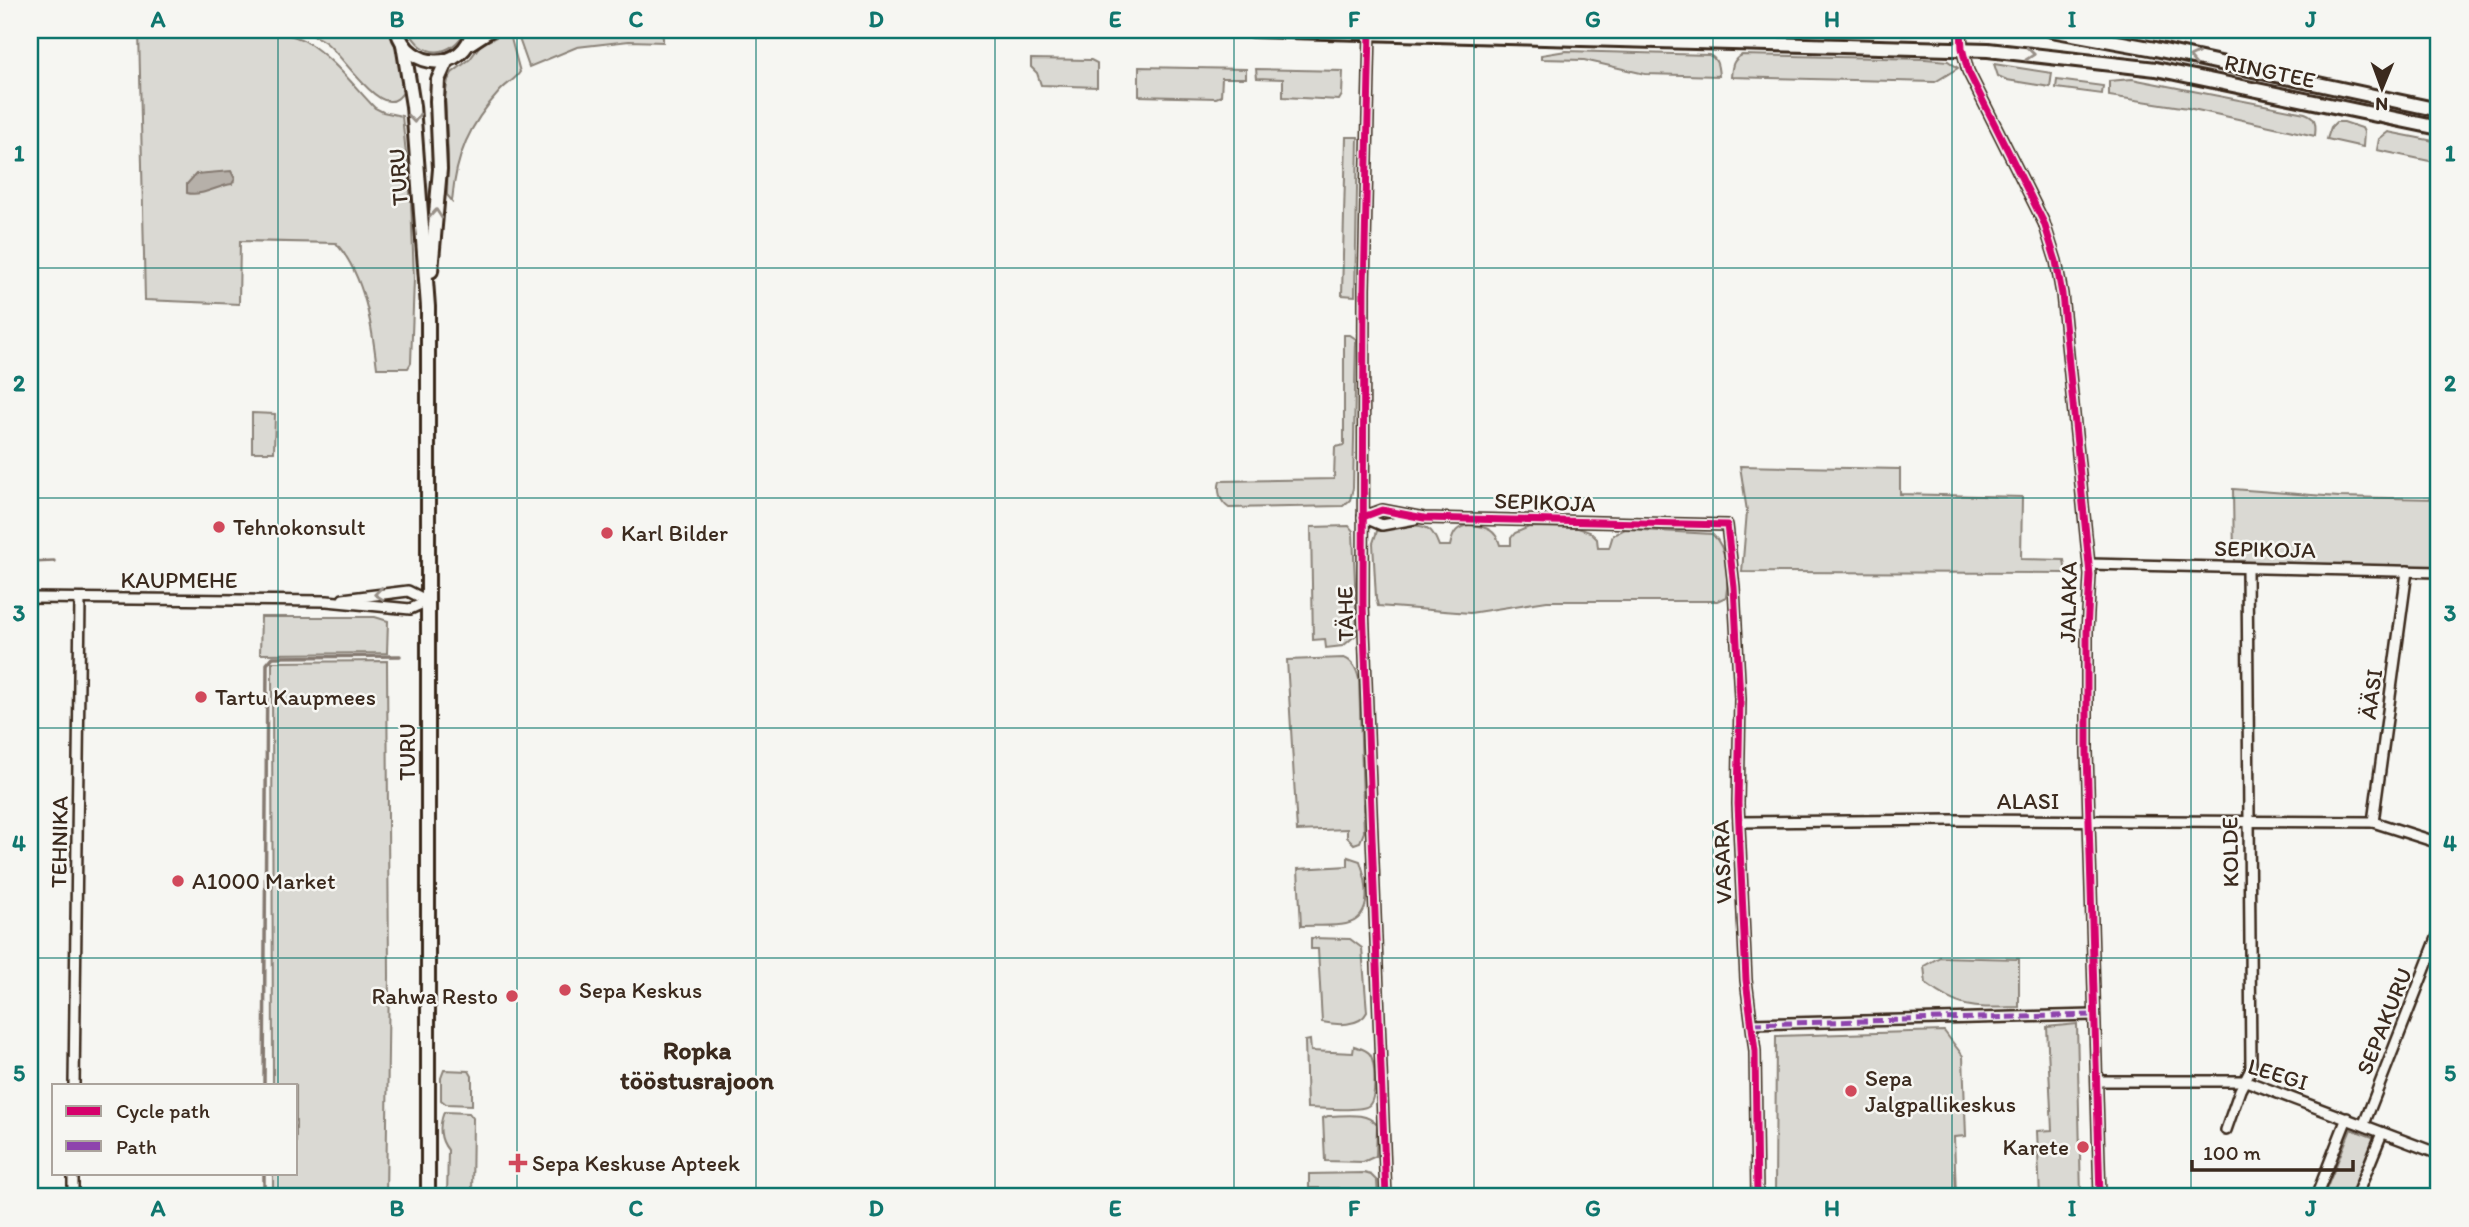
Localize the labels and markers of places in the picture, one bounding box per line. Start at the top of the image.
place label: Tehnokonsult [233,513,366,541]
marker: Tehnokonsult [211,519,227,535]
place label: Karl Bilder [621,519,728,547]
marker: Karl Bilder [599,525,615,541]
place label: Tartu Kaupmees [215,683,376,711]
marker: Tartu Kaupmees [193,689,209,705]
place label: A1000 Market [192,867,336,895]
marker: A1000 Market [170,873,186,889]
place label: Sepa Keskus [579,976,702,1004]
place label: Rahwa Resto [371,982,498,1010]
marker: Sepa Keskus [557,982,573,998]
marker: Rahwa Resto [504,988,520,1004]
place label: Sepa Jalgpallikeskus [1865,1064,2016,1118]
marker: Sepa Jalgpallikeskus [1843,1083,1859,1099]
place label: Karete [2003,1133,2069,1161]
marker: Karete [2075,1139,2091,1155]
place label: Sepa Keskuse Apteek [532,1149,740,1177]
marker: Sepa Keskuse Apteek [510,1155,526,1171]

